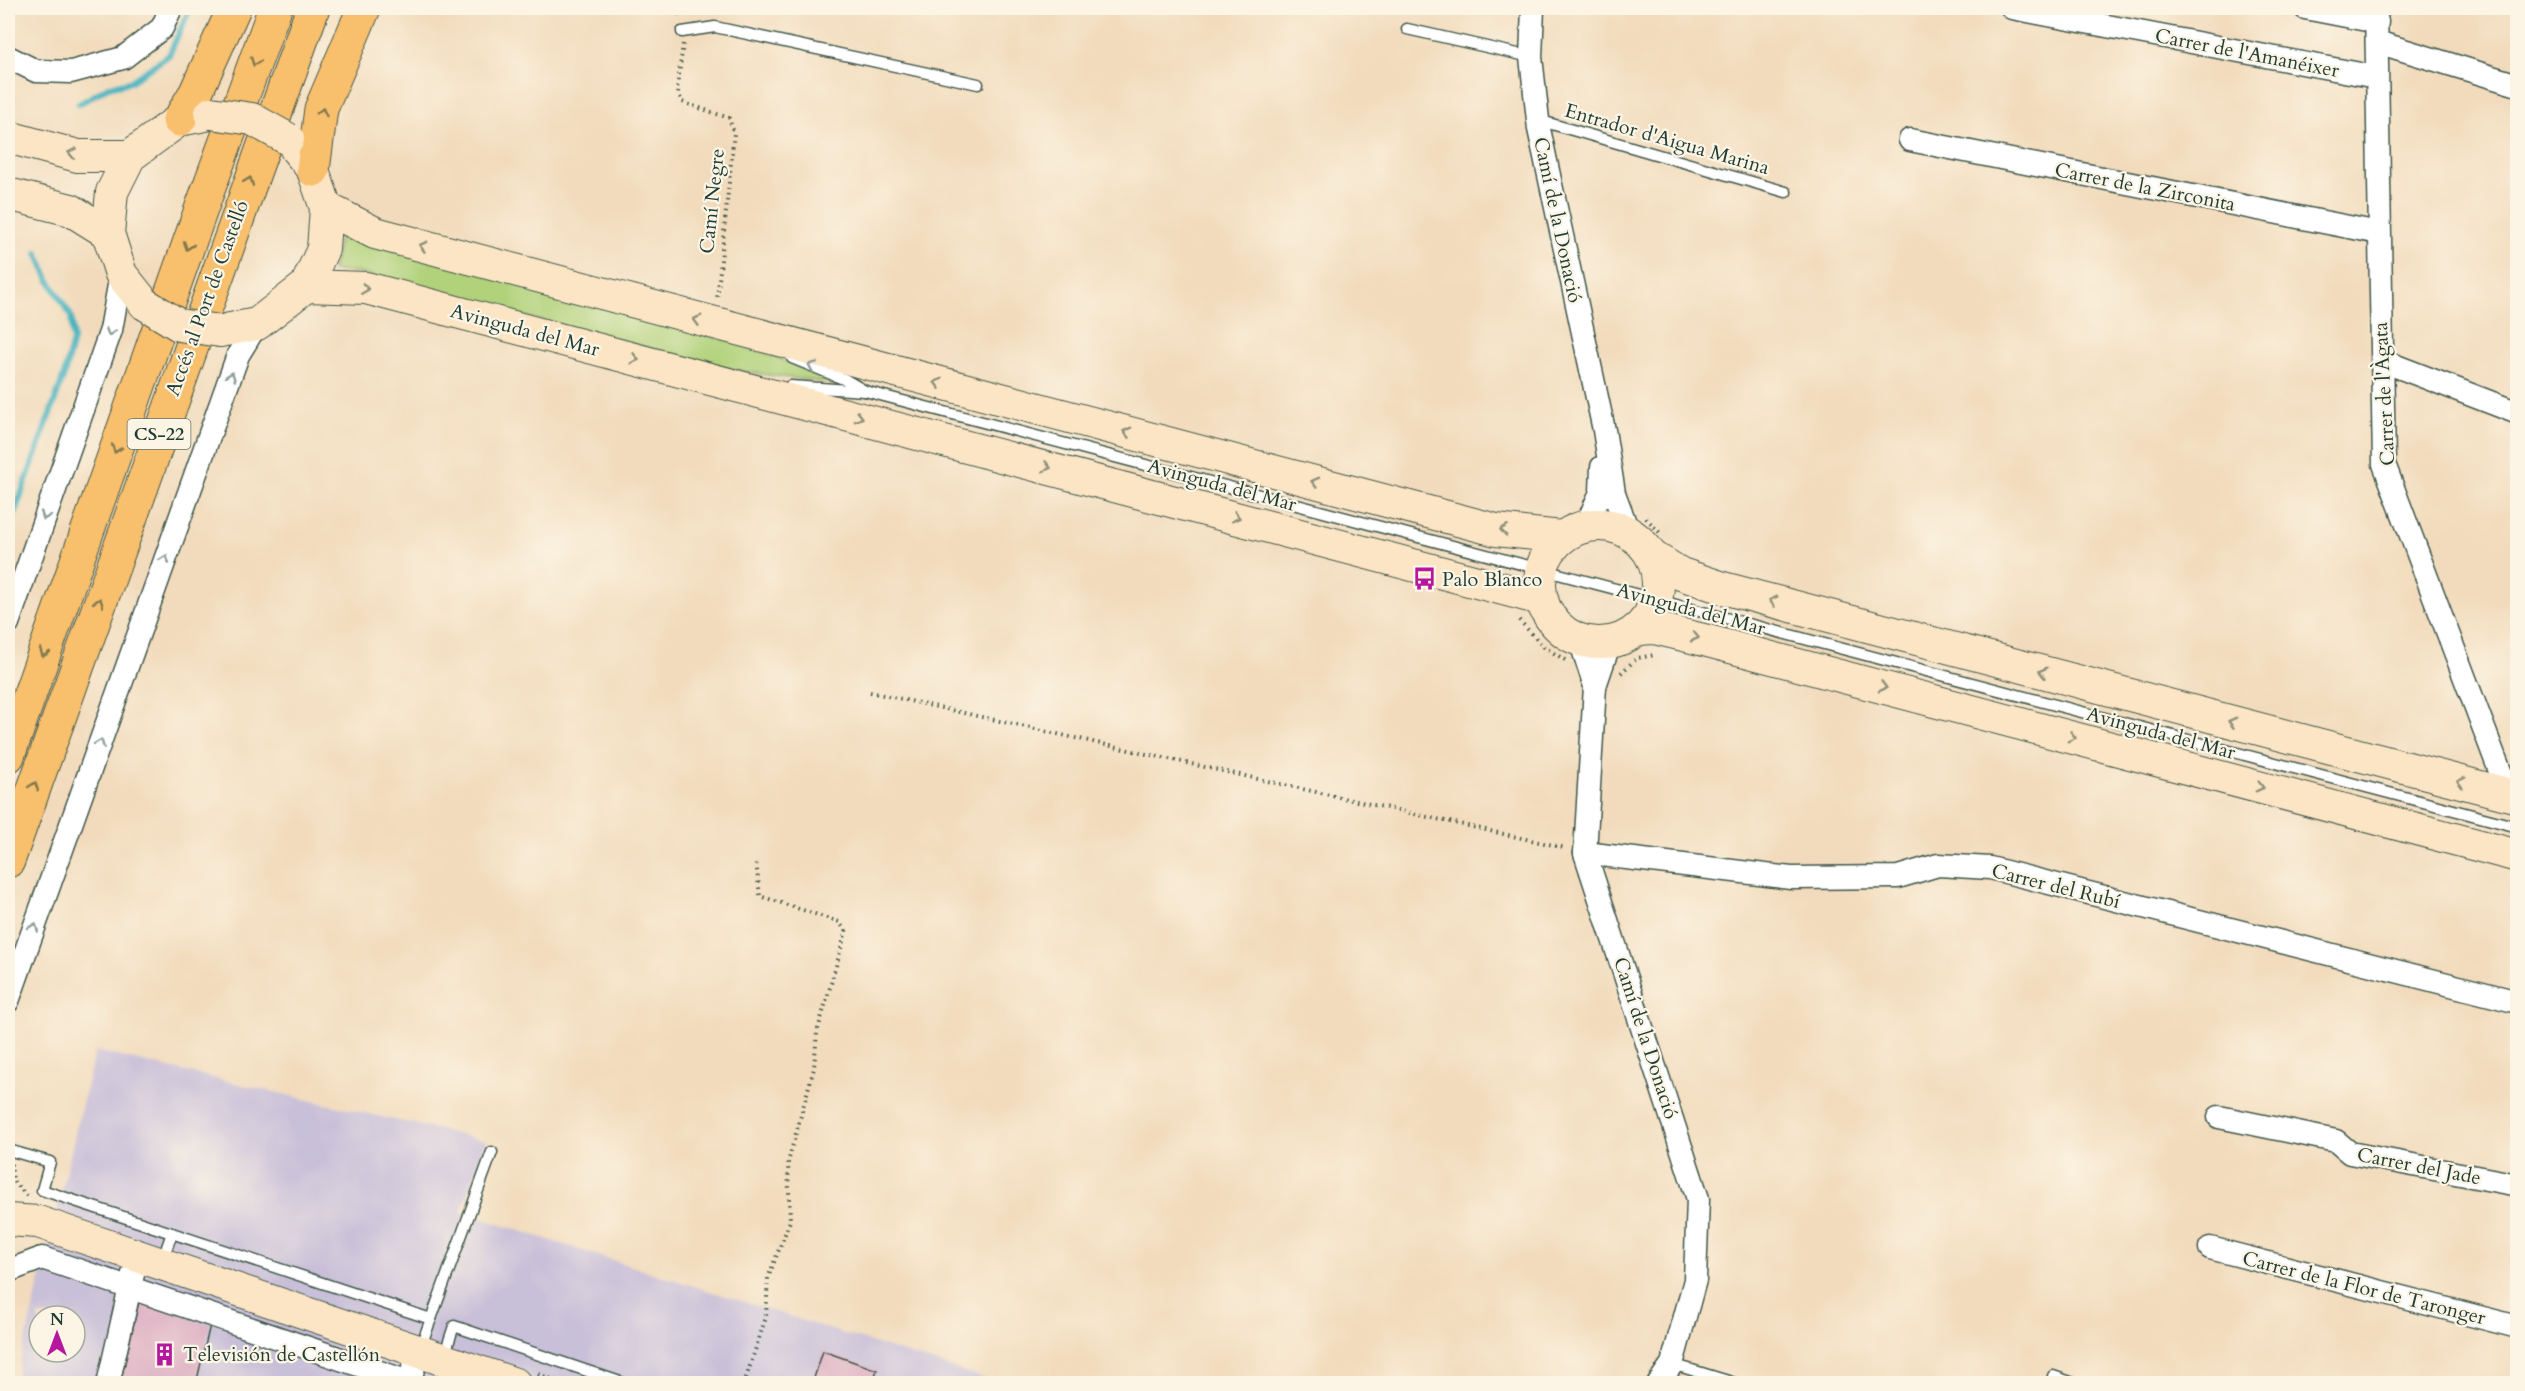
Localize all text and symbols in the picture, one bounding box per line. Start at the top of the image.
street label: Carrer de l'Amanéixer [2153,22,2342,84]
one-way arrow [250,56,262,67]
street label: Entrador d'Aigua Marina [1562,97,1773,181]
one-way arrow [315,107,328,117]
street label: Camí de la Donació [1527,135,1589,305]
street label: Camí Negre [693,147,731,255]
one-way arrow [67,148,77,161]
street label: Carrer de la Zirconita [2052,156,2238,218]
one-way arrow [241,176,254,187]
street label: Accés al Port de Castelló [159,196,255,400]
one-way arrow [182,240,195,250]
one-way arrow [419,241,429,253]
one-way arrow [360,282,369,294]
street label: Avinguda del Mar [448,297,603,363]
one-way arrow [692,314,702,327]
street label: Carrer de l'Àgata [2367,321,2401,467]
one-way arrow [105,326,117,337]
one-way arrow [630,351,640,364]
one-way arrow [808,361,819,373]
one-way arrow [224,371,236,382]
one-way arrow [933,378,944,390]
one-way arrow [853,410,863,423]
road number: CS-22 [128,419,190,449]
one-way arrow [1122,427,1132,440]
one-way arrow [110,443,123,454]
street label: Avinguda del Mar [1145,452,1300,518]
one-way arrow [1041,460,1052,472]
one-way arrow [1311,477,1321,489]
one-way arrow [1231,509,1241,522]
one-way arrow [40,510,53,521]
one-way arrow [1500,525,1509,537]
one-way arrow [158,554,171,565]
bus stop icon: Palo Blanco [1411,566,1437,592]
place label: Palo Blanco [1442,566,1543,593]
street label: Avinguda del Mar [1614,576,1769,642]
one-way arrow [1768,596,1779,608]
one-way arrow [92,597,105,608]
one-way arrow [1690,630,1700,643]
one-way arrow [38,647,51,658]
one-way arrow [2038,667,2048,680]
one-way arrow [1878,680,1888,692]
street label: Avinguda del Mar [2084,700,2239,766]
one-way arrow [2227,717,2238,729]
one-way arrow [2066,730,2077,742]
one-way arrow [92,738,105,749]
one-way arrow [2456,777,2466,790]
one-way arrow [2255,780,2265,793]
one-way arrow [27,781,40,792]
street label: Carrer del Rubí [1989,857,2123,915]
one-way arrow [27,922,40,933]
street label: Camí de la Donació [1607,954,1685,1123]
street label: Carrer del Jade [2355,1141,2483,1191]
street label: Carrer de la Flor de Taronger [2239,1245,2489,1331]
north arrow [27,1304,87,1364]
text: N [50,1309,64,1331]
building icon: Televisión de Castellón [152,1341,178,1367]
place label: Televisión de Castellón [183,1341,381,1368]

